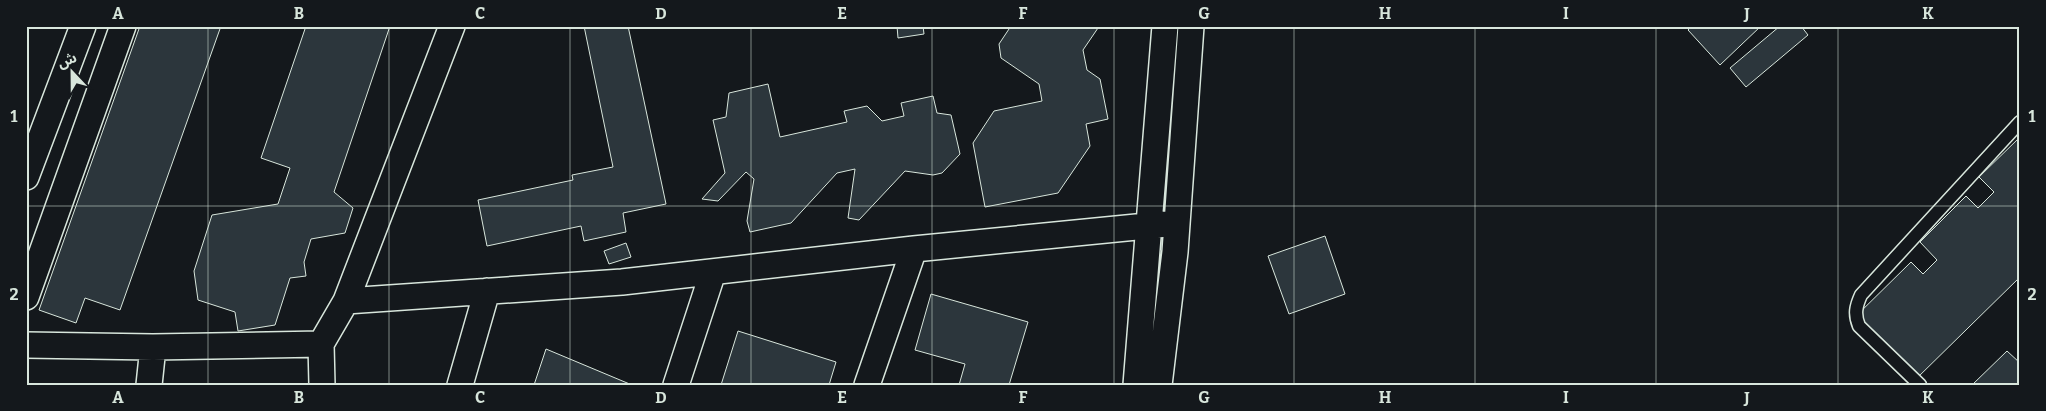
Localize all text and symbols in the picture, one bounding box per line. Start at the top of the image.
text: A [112,4,124,23]
text: B [294,4,304,23]
text: C [475,4,485,23]
text: D [655,4,667,23]
text: E [837,4,847,23]
text: F [1019,4,1028,23]
text: G [1198,4,1210,23]
text: H [1379,4,1392,23]
text: I [1563,4,1569,23]
text: J [1743,4,1750,23]
text: K [1922,4,1934,23]
north arrow [48,48,98,98]
text: ش [55,49,79,72]
text: 1 [11,107,18,126]
text: 1 [2029,107,2036,126]
text: 2 [9,285,19,304]
text: 2 [2027,285,2037,304]
text: A [112,388,124,407]
text: B [294,388,304,407]
text: C [475,388,485,407]
text: D [655,388,667,407]
text: E [837,388,847,407]
text: F [1019,388,1028,407]
text: G [1198,388,1210,407]
text: H [1379,388,1392,407]
text: I [1563,388,1569,407]
text: J [1743,388,1750,407]
text: K [1922,388,1934,407]

